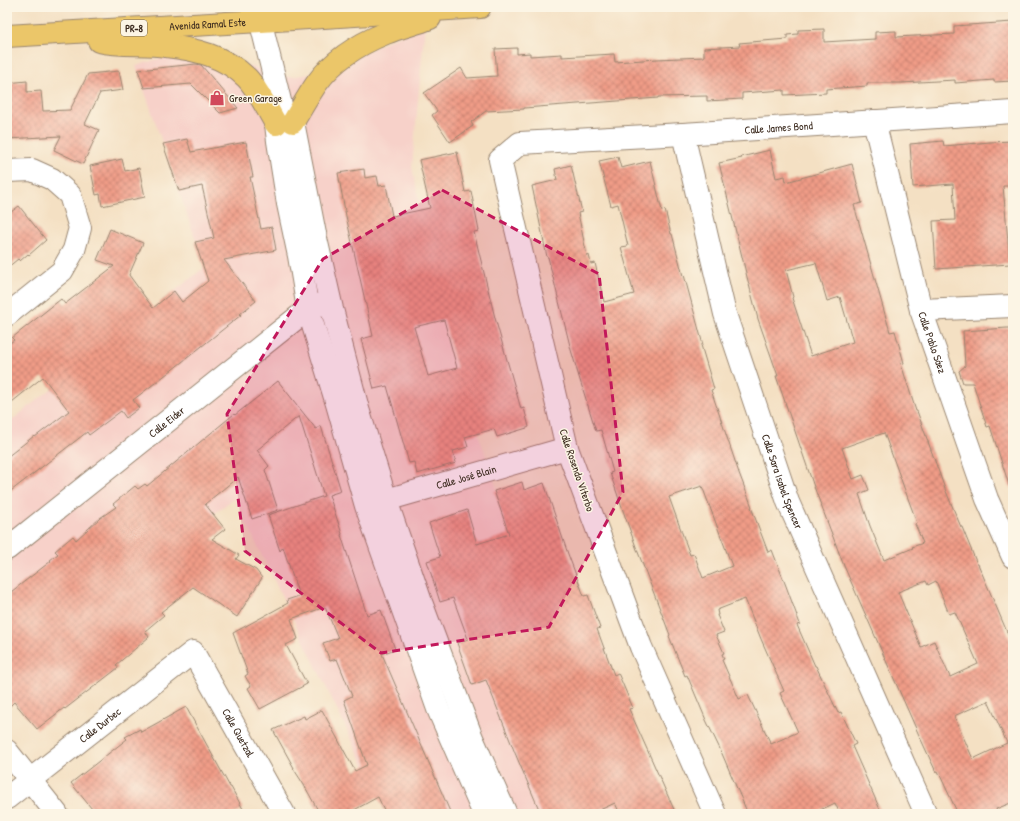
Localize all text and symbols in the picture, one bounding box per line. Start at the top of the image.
street label: Avenida Ramal Este [169,15,247,33]
road number: PR-8 [121,20,147,36]
shop icon: Green Garage [208,89,226,107]
place label: Green Garage [229,91,283,105]
street label: Calle James Bond [744,118,814,137]
street label: Calle Pablo Sáez [915,310,950,375]
street label: Calle Eider [146,403,188,440]
street label: Calle Rosendo Viterbo [556,427,598,514]
street label: Calle Sara Isabel Spencer [759,432,806,532]
street label: Calle José Blain [434,462,498,492]
street label: Calle Durbec [76,704,124,746]
street label: Calle Quetzal [219,706,258,760]

